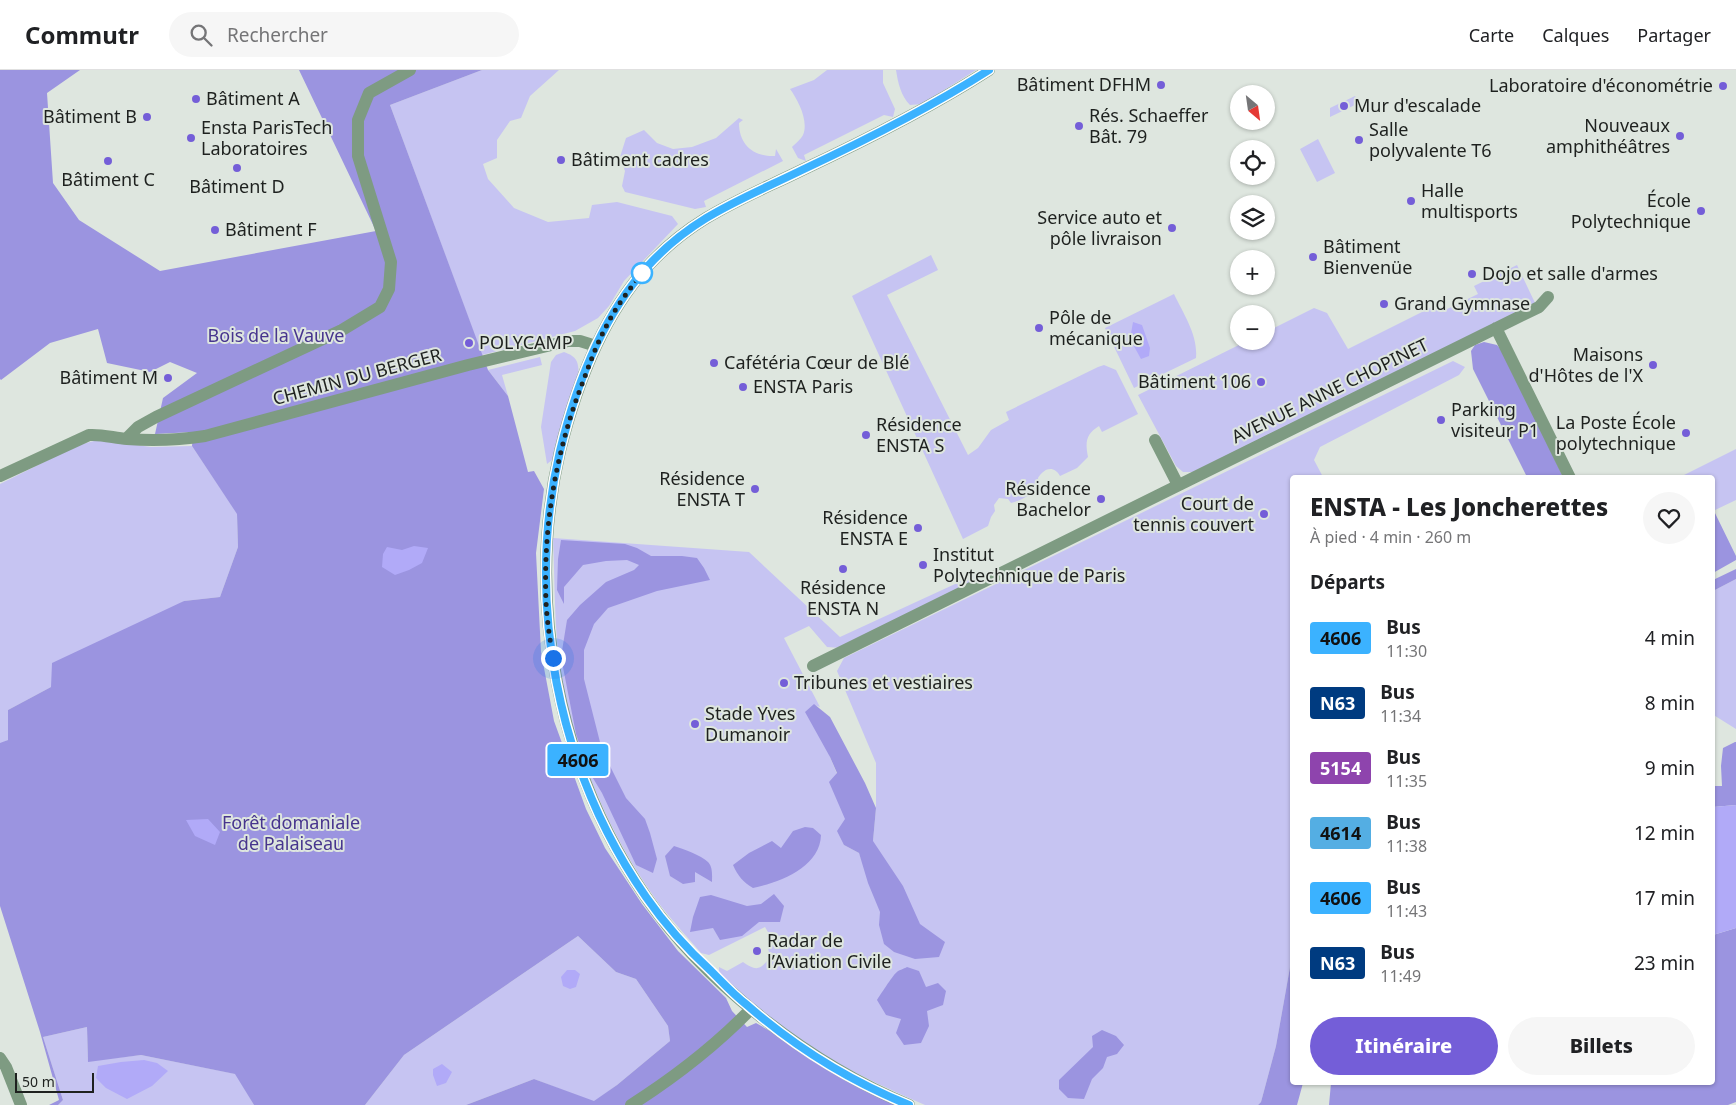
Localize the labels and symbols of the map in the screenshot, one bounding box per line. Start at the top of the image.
place label: Bâtiment DFHM [1017,72,1151,96]
place label: Laboratoire d'économétrie [1489,73,1713,97]
marker: Bâtiment DFHM [1155,79,1167,91]
marker: Laboratoire d'économétrie [1717,80,1729,92]
north arrow [1230,85,1275,130]
place label: Bâtiment A [206,86,300,110]
marker: Bâtiment A [190,93,202,105]
place label: Mur d'escalade [1354,93,1481,117]
marker: Mur d'escalade [1338,100,1350,112]
place label: Rés. Schaeffer Bât. 79 [1089,103,1209,148]
place label: Bâtiment B [43,104,137,128]
marker: Bâtiment B [141,111,153,123]
place label: Nouveaux amphithéâtres [1546,113,1670,158]
place label: Ensta ParisTech Laboratoires [201,115,332,160]
place label: Salle polyvalente T6 [1369,117,1492,162]
marker: Rés. Schaeffer Bât. 79 [1073,120,1085,132]
marker: Nouveaux amphithéâtres [1674,130,1686,142]
marker: Ensta ParisTech Laboratoires [185,132,197,144]
marker: Salle polyvalente T6 [1353,134,1365,146]
place label: Bâtiment cadres [571,147,709,171]
marker: Bâtiment cadres [555,154,567,166]
marker: Bâtiment C [102,155,114,167]
marker: Bâtiment D [231,162,243,174]
place label: Bâtiment C [61,167,155,191]
place label: Bâtiment D [189,174,285,198]
place label: Halle multisports [1421,178,1518,223]
place label: École Polytechnique [1571,188,1691,233]
marker: Halle multisports [1405,195,1417,207]
place label: Service auto et pôle livraison [1037,205,1162,250]
marker: École Polytechnique [1695,205,1707,217]
place label: Bâtiment F [225,217,317,241]
marker: Service auto et pôle livraison [1166,222,1178,234]
marker: Bâtiment F [209,224,221,236]
place label: Bâtiment Bienvenüe [1323,234,1412,279]
marker: Bâtiment Bienvenüe [1307,251,1319,263]
place label: Dojo et salle d'armes [1482,261,1658,285]
unlabelled marker [631,262,653,284]
marker: Dojo et salle d'armes [1466,268,1478,280]
place label: Grand Gymnase [1394,291,1530,315]
marker: Grand Gymnase [1378,298,1390,310]
place label: Pôle de mécanique [1049,305,1143,350]
marker: Pôle de mécanique [1033,322,1045,334]
park label: Bois de la Vauve [208,323,344,347]
place label: POLYCAMP [479,330,573,354]
street label: AVENUE ANNE CHOPINET [1227,332,1432,448]
marker: POLYCAMP [463,337,475,349]
street label: CHEMIN DU BERGER [270,342,444,410]
place label: Maisons d'Hôtes de l'X [1529,342,1643,387]
place label: Cafétéria Cœur de Blé [724,350,909,374]
marker: Cafétéria Cœur de Blé [708,357,720,369]
marker: Maisons d'Hôtes de l'X [1647,359,1659,371]
place label: Bâtiment M [59,365,158,389]
place label: Bâtiment 106 [1138,369,1251,393]
marker: Bâtiment M [162,372,174,384]
place label: ENSTA Paris [753,374,853,398]
marker: Bâtiment 106 [1255,376,1267,388]
marker: ENSTA Paris [737,381,749,393]
place label: Parking visiteur P1 [1451,397,1539,442]
place label: La Poste École polytechnique [1556,410,1676,455]
place label: Résidence ENSTA S [876,412,962,457]
marker: Parking visiteur P1 [1435,414,1447,426]
marker: La Poste École polytechnique [1680,427,1692,439]
marker: Résidence ENSTA S [860,429,872,441]
place label: Résidence ENSTA T [659,466,745,511]
place label: Résidence Bachelor [1005,476,1092,521]
marker: Résidence ENSTA T [749,483,761,495]
place label: Court de tennis couvert [1133,491,1254,536]
marker: Résidence Bachelor [1095,493,1107,505]
place label: Résidence ENSTA E [822,505,908,550]
marker: Court de tennis couvert [1258,508,1270,520]
marker: Résidence ENSTA E [912,522,924,534]
place label: Institut Polytechnique de Paris [933,542,1125,587]
marker: Institut Polytechnique de Paris [917,559,929,571]
marker: Résidence ENSTA N [837,563,849,575]
place label: Résidence ENSTA N [800,575,886,620]
your location [541,646,566,671]
place label: Tribunes et vestiaires [794,670,973,694]
marker: Tribunes et vestiaires [778,677,790,689]
place label: Stade Yves Dumanoir [705,701,796,746]
marker: Stade Yves Dumanoir [689,718,701,730]
line badge: 4606 [543,744,613,776]
park label: Forêt domaniale de Palaiseau [222,810,360,855]
place label: Radar de l’Aviation Civile [767,928,891,973]
marker: Radar de l’Aviation Civile [751,945,763,957]
scale bar [15,1070,94,1093]

